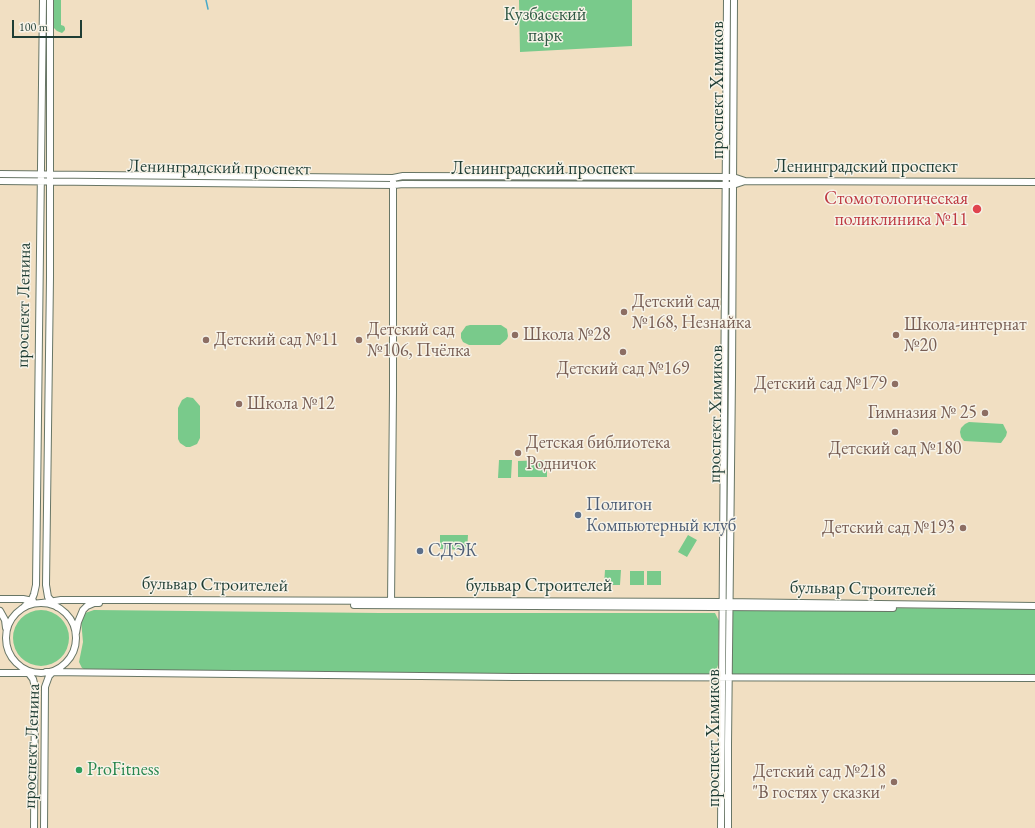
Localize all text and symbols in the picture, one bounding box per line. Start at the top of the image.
park label: Кузбасский парк [504,4,586,46]
scale bar [14,12,84,38]
text: 100 m [19,19,48,35]
street label: проспект Химиков [707,21,729,159]
street label: Ленинградский проспект [127,156,311,180]
street label: Ленинградский проспект [774,156,958,178]
street label: Ленинградский проспект [451,158,635,180]
place label: Стомотологическая поликлиника №11 [824,188,968,230]
marker: Стомотологическая поликлиника №11 [971,203,983,215]
street label: проспект Ленина [12,242,36,368]
place label: Детский сад №168, Незнайка [632,291,751,334]
marker: Детский сад №168, Незнайка [619,307,629,317]
place label: Школа-интернат №20 [904,314,1027,356]
place label: Детский сад №106, Пчёлка [367,319,470,362]
place label: Школа №28 [523,324,611,346]
place label: Детский сад №11 [214,329,338,351]
marker: Школа №28 [510,330,520,340]
marker: Школа-интернат №20 [891,330,901,340]
marker: Детский сад №11 [201,335,211,345]
marker: Детский сад №106, Пчёлка [354,335,364,345]
street label: проспект Химиков [704,345,728,483]
marker: Детский сад №169 [618,347,628,357]
place label: Детский сад №169 [557,358,689,380]
place label: Детский сад №179 [754,373,887,395]
marker: Детский сад №179 [890,379,900,389]
place label: Школа №12 [247,393,335,415]
marker: Школа №12 [234,399,244,409]
place label: Гимназия № 25 [868,402,977,424]
marker: Гимназия № 25 [980,408,990,418]
marker: Детский сад №180 [890,427,900,437]
place label: Детская библиотека Родничок [526,432,670,474]
place label: Детский сад №180 [829,438,961,460]
marker: Детская библиотека Родничок [513,448,523,458]
place label: Полигон Компьютерный клуб [586,494,736,536]
marker: Полигон Компьютерный клуб [573,510,583,520]
place label: Детский сад №193 [822,517,955,539]
marker: Детский сад №193 [958,523,968,533]
place label: СДЭК [428,540,477,562]
marker: СДЭК [415,546,425,556]
street label: бульвар Строителей [142,573,288,597]
street label: бульвар Строителей [466,575,612,597]
street label: бульвар Строителей [790,577,936,601]
street label: проспект Химиков [703,669,725,807]
street label: проспект Ленина [19,683,45,809]
place label: ProFitness [87,759,159,781]
place label: Детский сад №218 "В гостях у сказки" [752,761,886,804]
marker: ProFitness [74,765,84,775]
marker: Детский сад №218 "В гостях у сказки" [889,777,899,787]

